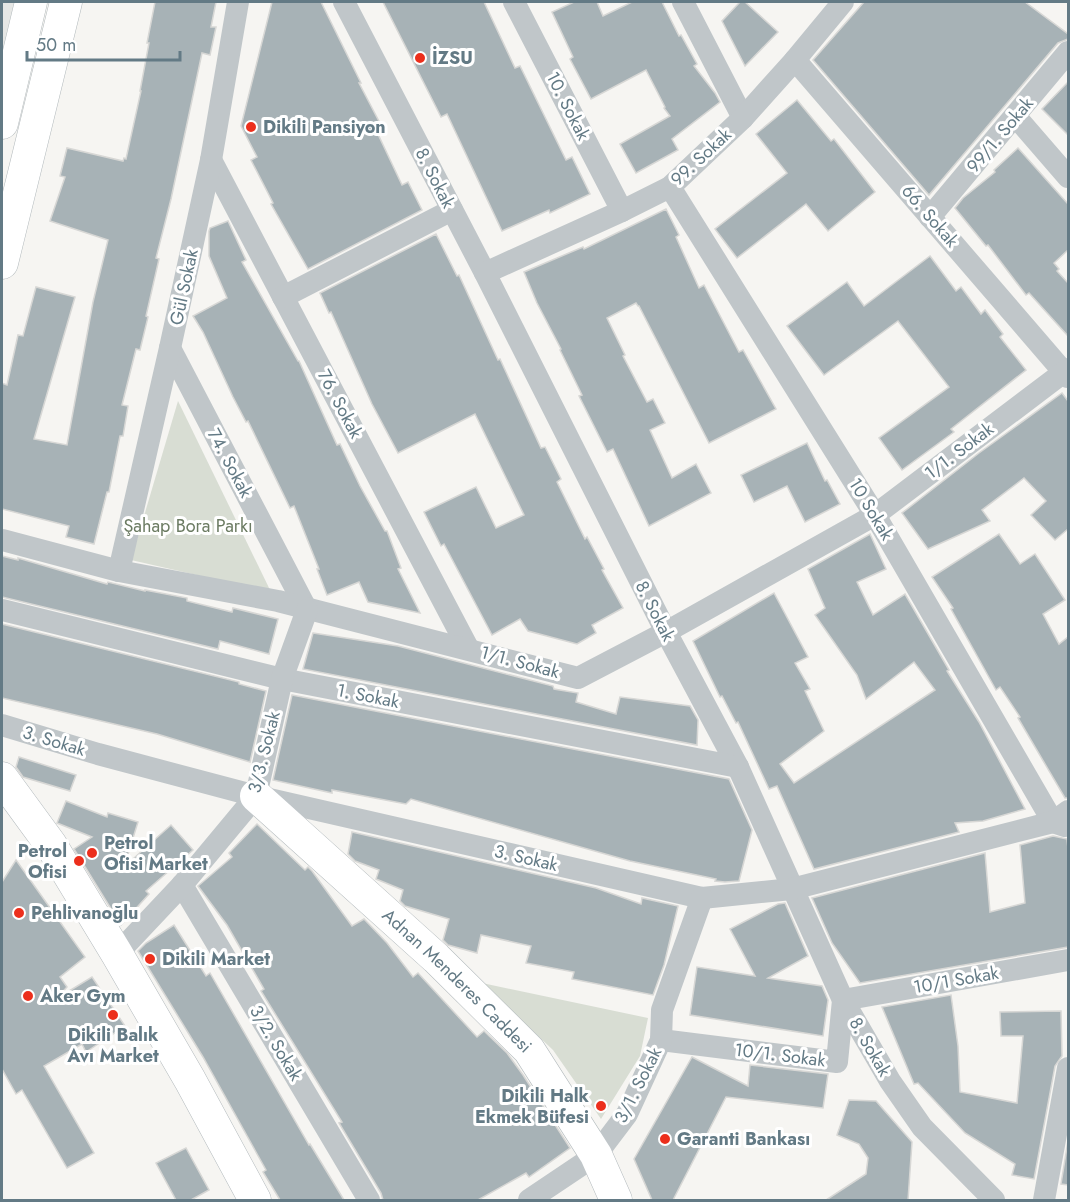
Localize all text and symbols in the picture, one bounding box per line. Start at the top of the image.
scale bar [27,24,180,62]
text: 50 m [36,32,76,58]
place label: İZSU [432,45,473,71]
marker: İZSU [413,51,427,65]
street label: 10. Sokak [540,67,596,145]
street label: 99/1. Sokak [961,91,1040,179]
place label: Dikili Pansiyon [263,114,386,140]
marker: Dikili Pansiyon [244,120,258,134]
street label: 99. Sokak [665,122,737,192]
street label: 8. Sokak [409,143,461,213]
street label: 66. Sokak [895,179,965,253]
street label: Gül Sokak [163,247,205,327]
street label: 76. Sokak [311,365,369,443]
street label: 1/1. Sokak [919,416,999,486]
street label: 74. Sokak [201,424,259,502]
street label: 10 Sokak [842,473,900,545]
park label: Şahap Bora Parkı [123,513,253,539]
street label: 8. Sokak [629,576,681,646]
street label: 1/1. Sokak [478,639,562,685]
street label: 1. Sokak [335,677,402,715]
street label: 3/3. Sokak [241,708,287,796]
street label: 3. Sokak [19,719,89,763]
place label: Petrol Ofisi Market [104,830,208,877]
place label: Petrol Ofisi [18,838,67,885]
street label: 3. Sokak [492,838,560,878]
marker: Petrol Ofisi Market [85,846,99,860]
marker: Petrol Ofisi [72,854,86,868]
place label: Pehlivanoğlu [31,900,138,926]
street label: Adnan Menderes Caddesi [376,903,538,1059]
marker: Pehlivanoğlu [12,906,26,920]
place label: Dikili Market [162,946,270,972]
marker: Dikili Market [143,952,157,966]
street label: 10/1 Sokak [911,960,1001,1000]
place label: Aker Gym [39,983,126,1009]
marker: Aker Gym [21,989,35,1003]
street label: 3/2. Sokak [243,1000,309,1086]
marker: Dikili Balık Avı Market [106,1008,120,1022]
street label: 8. Sokak [843,1013,897,1082]
place label: Dikili Balık Avı Market [66,1022,159,1069]
street label: 10/1. Sokak [733,1037,827,1073]
street label: 3/1. Sokak [608,1043,668,1127]
place label: Dikili Halk Ekmek Büfesi [475,1083,590,1130]
marker: Dikili Halk Ekmek Büfesi [594,1099,608,1113]
place label: Garanti Bankası [677,1126,810,1152]
marker: Garanti Bankası [658,1132,672,1146]

